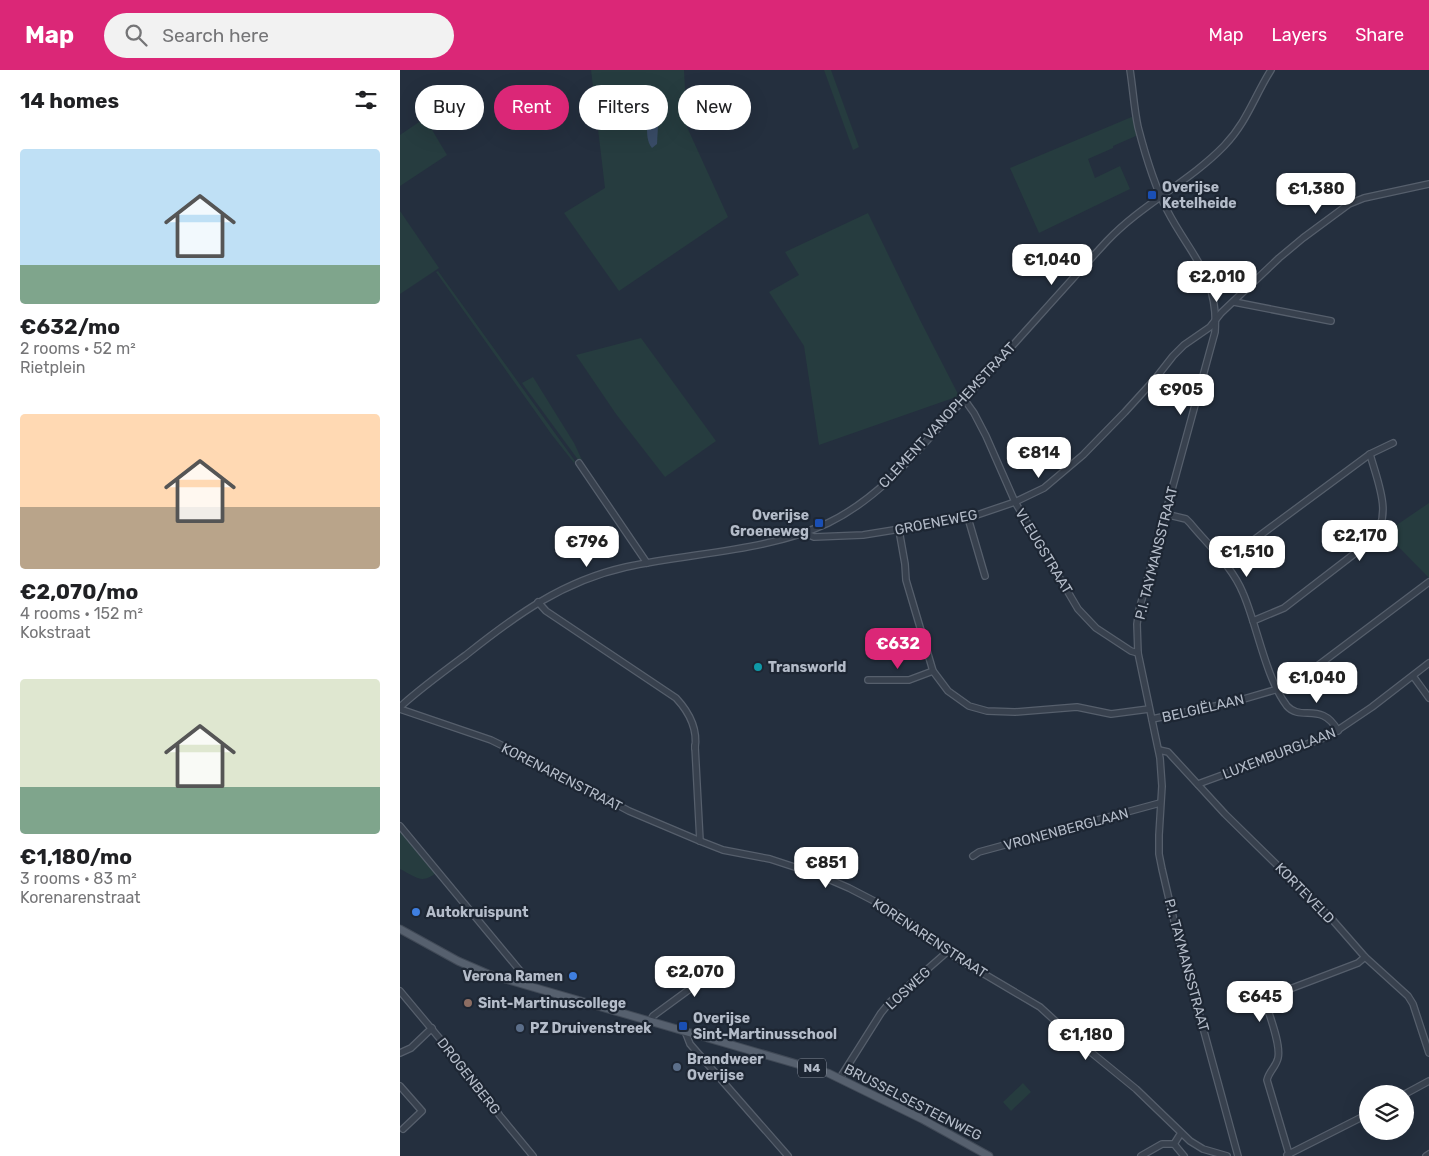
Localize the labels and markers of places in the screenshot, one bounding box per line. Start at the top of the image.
pin: €1,380 [1275,172,1357,215]
place label: Overijse Ketelheide [1162,179,1237,212]
marker: Overijse Ketelheide [1146,189,1158,201]
pin: €1,040 [1011,244,1093,286]
pin: €2,010 [1176,260,1258,303]
pin: €905 [1151,374,1211,416]
pin: €814 [1009,436,1069,479]
place label: Overijse Groeneweg [730,507,809,540]
marker: Overijse Groeneweg [813,517,825,529]
pin: €2,170 [1319,520,1401,562]
pin: €796 [557,526,617,568]
pin: €1,510 [1206,536,1288,578]
pin: €632 [868,628,928,670]
place label: Transworld [768,659,847,676]
marker: Transworld [752,661,764,673]
pin: €1,040 [1276,662,1358,704]
pin: €851 [796,846,856,889]
place label: Autokruispunt [426,904,529,921]
marker: Autokruispunt [410,906,422,918]
pin: €2,070 [654,956,736,998]
place label: Verona Ramen [463,968,563,985]
marker: Verona Ramen [567,970,579,982]
pin: €645 [1230,980,1290,1023]
place label: Sint-Martinuscollege [478,995,626,1012]
marker: Sint-Martinuscollege [462,997,474,1009]
place label: Overijse Sint-Martinusschool [693,1010,837,1043]
pin: €1,180 [1045,1018,1127,1061]
place label: PZ Druivenstreek [530,1020,652,1037]
marker: Overijse Sint-Martinusschool [677,1020,689,1032]
marker: PZ Druivenstreek [514,1022,526,1034]
place label: Brandweer Overijse [687,1051,764,1084]
marker: Brandweer Overijse [671,1061,683,1073]

